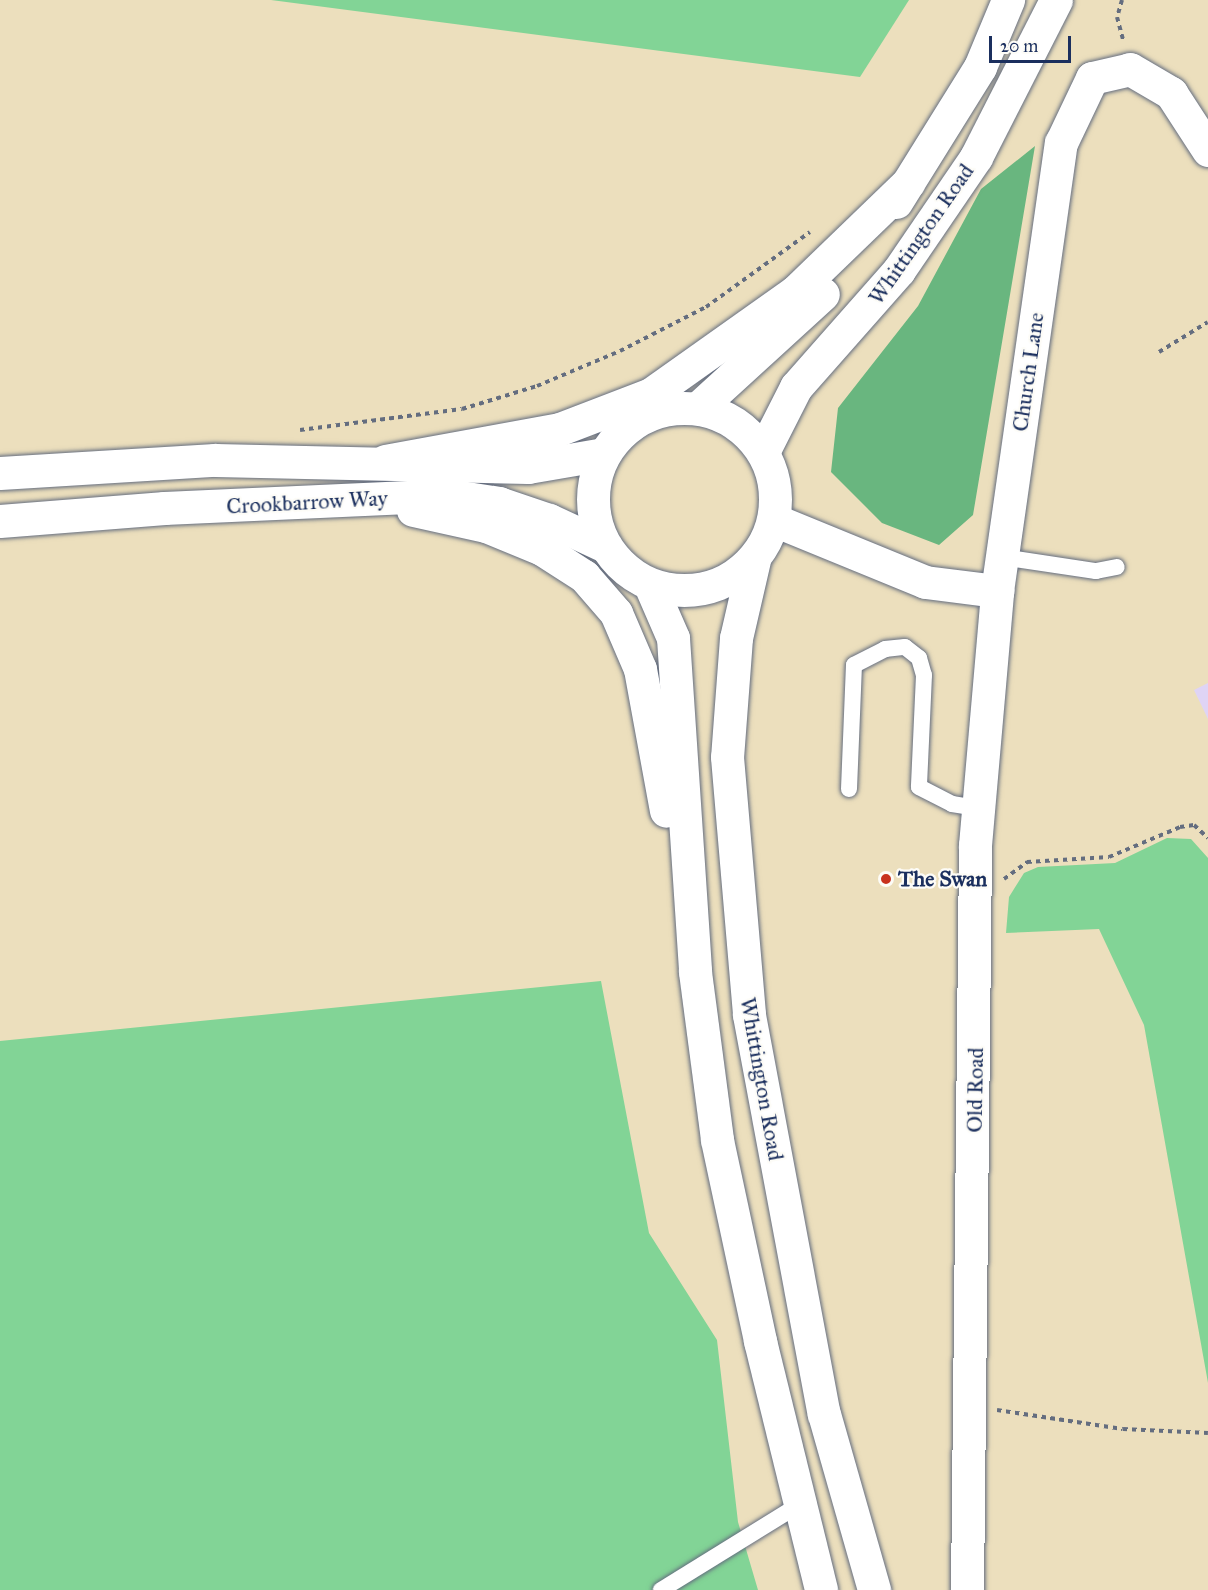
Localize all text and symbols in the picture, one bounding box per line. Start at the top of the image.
scale bar [992,24,1074,62]
text: 20 m [1000,35,1038,57]
street label: Whittington Road [863,159,979,309]
street label: Church Lane [1007,311,1049,433]
street label: Crookbarrow Way [226,485,388,519]
place label: The Swan [898,866,987,892]
marker: The Swan [879,872,893,886]
street label: Whittington Road [735,995,789,1163]
street label: Old Road [961,1047,989,1133]

